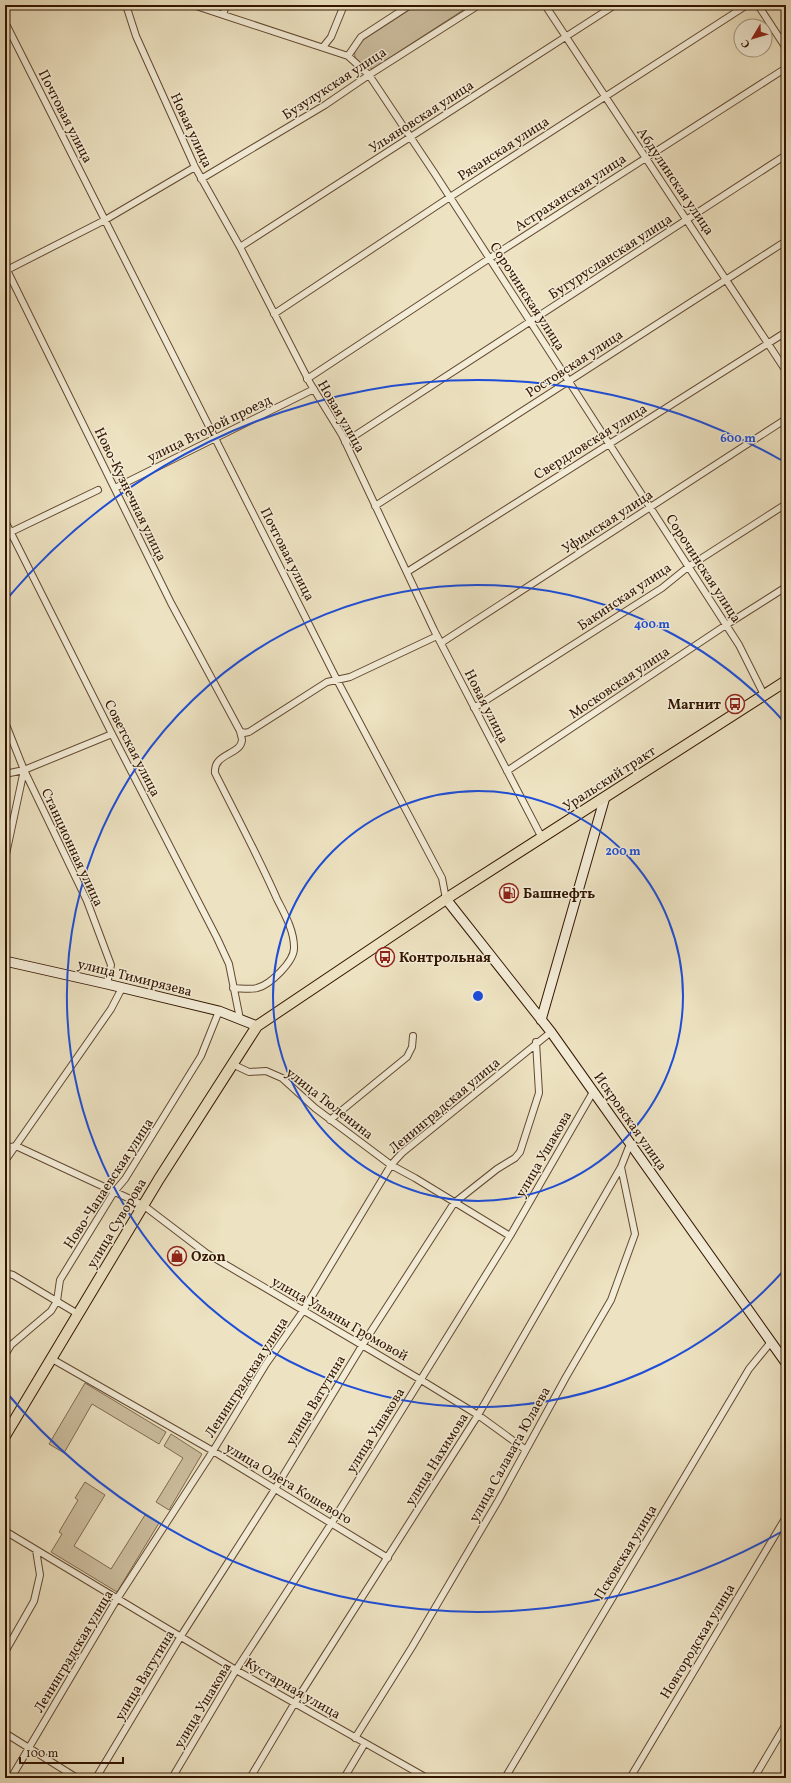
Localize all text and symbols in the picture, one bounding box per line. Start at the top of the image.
north arrow [733,18,773,58]
text: С [738,36,754,51]
street label: Бузулукская улица [279,43,391,125]
street label: Почтовая улица [33,67,96,167]
street label: Ульяновская улица [366,76,478,158]
street label: Новая улица [165,90,216,171]
street label: Рязанская улица [454,113,553,186]
street label: Абдулинская улица [632,124,718,239]
street label: Астраханская улица [511,150,630,237]
street label: Бугурусланская улица [545,210,676,304]
street label: Сорочинская улица [484,239,569,355]
street label: Ростовская улица [522,326,627,403]
street label: Новая улица [312,377,369,456]
street label: улица Второй проезд [144,391,275,468]
street label: Свердловская улица [530,400,651,485]
street label: Ново-Кузнечная улица [89,424,170,565]
text: 600 m [720,431,756,447]
street label: Уфимская улица [559,486,657,559]
street label: Почтовая улица [255,505,318,605]
street label: Сорочинская улица [660,511,745,627]
street label: Бакинская улица [574,559,676,636]
text: 400 m [634,617,670,633]
street label: Московская улица [566,642,674,724]
street label: Новая улица [459,666,512,747]
bus stop icon: Магнит [724,693,746,715]
place label: Магнит [667,696,721,715]
street label: Советская улица [99,697,164,801]
street label: Уральский тракт [560,742,660,816]
street label: Станционная улица [36,785,107,910]
text: 200 m [605,844,641,860]
fuel station icon: Башнефть [498,882,520,904]
place label: Башнефть [523,885,595,904]
bus stop icon: Контрольная [374,946,396,968]
place label: Контрольная [399,949,491,968]
street label: улица Тимирязева [75,955,194,1002]
centre of rings [471,989,485,1003]
street label: Ленинградская улица [385,1054,505,1158]
street label: улица Тюленина [281,1064,377,1144]
street label: Искровская улица [589,1069,671,1175]
street label: улица Ушакова [512,1108,577,1202]
street label: Ново-Чапаевская улица [60,1115,159,1253]
street label: улица Суворова [83,1175,152,1272]
shop icon: Ozon [166,1245,188,1267]
place label: Ozon [191,1248,226,1267]
street label: улица Ульяны Громовой [267,1272,411,1366]
street label: Ленинградская улица [201,1314,293,1442]
street label: улица Ватутина [282,1352,351,1450]
street label: улица Салавата Юлаева [465,1384,556,1526]
street label: улица Ушакова [342,1385,410,1477]
street label: улица Нахимова [401,1410,473,1510]
street label: улица Олега Кошевого [221,1439,355,1530]
street label: Псковская улица [590,1502,662,1604]
street label: Новгородская улица [656,1581,740,1703]
street label: Ленинградская улица [30,1587,119,1717]
street label: улица Ватутина [111,1627,180,1725]
street label: Кустарная улица [241,1654,344,1725]
street label: улица Ушакова [170,1659,236,1752]
scale bar [20,1739,123,1765]
text: 100 m [26,1746,59,1762]

